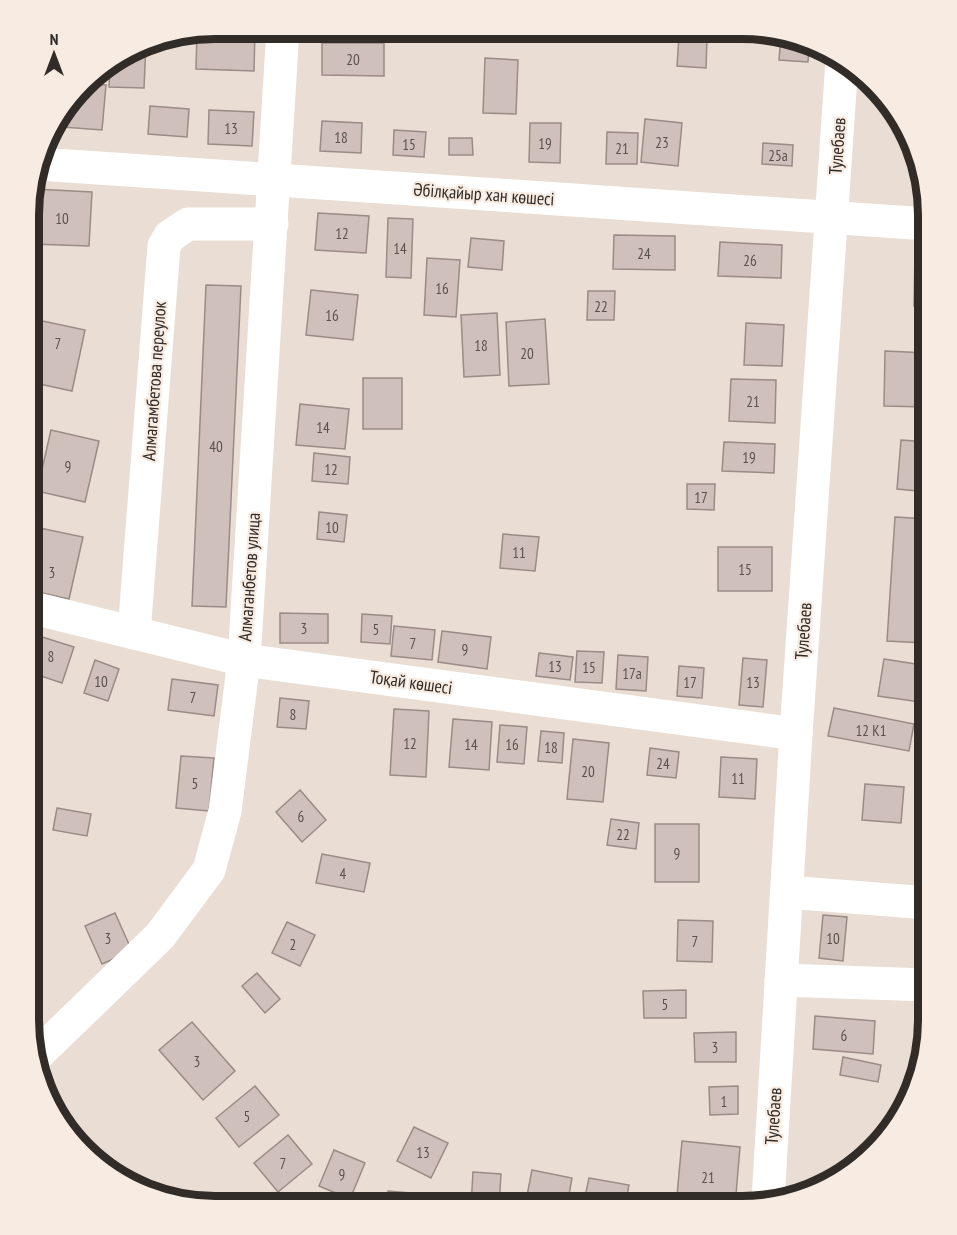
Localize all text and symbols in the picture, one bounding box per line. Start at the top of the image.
north arrow [24,24,84,84]
text: N [50,29,58,49]
house number: 20 [346,50,360,69]
street label: Тулебаев [824,117,850,175]
house number: 13 [224,119,238,138]
house number: 18 [334,128,348,147]
house number: 23 [655,133,669,152]
house number: 19 [538,134,552,153]
house number: 15 [402,135,416,154]
house number: 21 [615,139,629,158]
house number: 25а [768,146,788,165]
street label: Әбілқайыр хан көшесі [413,178,555,210]
house number: 10 [55,209,69,228]
house number: 12 [335,224,349,243]
house number: 14 [393,239,407,258]
house number: 24 [637,244,651,263]
house number: 26 [743,251,757,270]
house number: 16 [435,279,449,298]
house number: 22 [594,297,608,316]
street label: Алмагамбетова переулок [137,300,171,462]
house number: 16 [325,306,339,325]
house number: 7 [55,334,61,353]
house number: 18 [474,336,488,355]
house number: 20 [520,344,534,363]
house number: 21 [746,392,760,411]
house number: 14 [316,418,330,437]
house number: 40 [209,437,223,456]
house number: 19 [742,448,756,467]
house number: 9 [65,457,71,476]
house number: 12 [324,460,338,479]
house number: 17 [694,488,708,507]
street label: Алмаганбетов улица [233,512,265,642]
house number: 10 [325,518,339,537]
house number: 11 [512,543,526,562]
house number: 15 [738,560,752,579]
house number: 3 [49,563,55,582]
street label: Тулебаев [790,602,816,660]
house number: 3 [301,619,307,638]
house number: 5 [373,620,379,639]
house number: 7 [410,634,416,653]
house number: 9 [462,640,468,659]
house number: 8 [48,647,54,666]
house number: 13 [548,657,562,676]
house number: 15 [582,658,596,677]
house number: 17а [622,664,642,683]
street label: Тоқай көшесі [368,665,454,699]
house number: 10 [94,672,108,691]
house number: 17 [683,673,697,692]
house number: 13 [746,673,760,692]
house number: 7 [190,688,196,707]
house number: 8 [290,705,296,724]
house number: 12 К1 [856,721,886,740]
house number: 12 [403,734,417,753]
house number: 14 [464,735,478,754]
house number: 16 [505,735,519,754]
house number: 18 [544,738,558,757]
house number: 24 [656,754,670,773]
house number: 20 [581,762,595,781]
house number: 11 [731,769,745,788]
house number: 5 [192,774,198,793]
house number: 6 [298,807,305,826]
house number: 22 [616,825,630,844]
house number: 9 [674,844,680,863]
house number: 4 [340,864,347,883]
house number: 3 [105,929,111,948]
house number: 10 [826,929,840,948]
house number: 7 [692,932,698,951]
house number: 2 [290,935,296,954]
house number: 5 [662,995,668,1014]
house number: 6 [841,1026,848,1045]
house number: 3 [712,1038,718,1057]
house number: 3 [194,1052,200,1071]
street label: Тулебаев [760,1087,786,1145]
house number: 1 [721,1092,727,1111]
house number: 5 [244,1107,250,1126]
house number: 13 [416,1143,430,1162]
house number: 7 [280,1154,286,1173]
house number: 9 [339,1165,345,1184]
house number: 21 [701,1168,715,1187]

